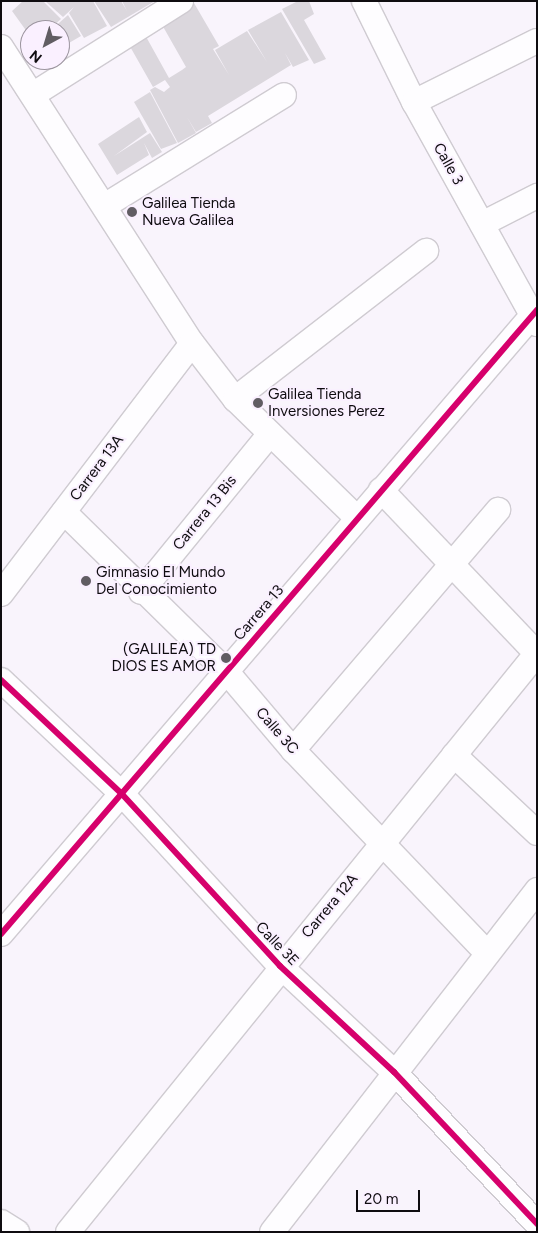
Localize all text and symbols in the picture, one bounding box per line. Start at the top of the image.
north arrow [20,20,70,70]
text: N [26,46,45,66]
street label: Calle 3 [429,140,467,188]
place label: Galilea Tienda Nueva Galilea [142,194,235,229]
marker: Galilea Tienda Nueva Galilea [126,206,138,218]
place label: Galilea Tienda Inversiones Perez [268,385,385,420]
marker: Galilea Tienda Inversiones Perez [252,397,264,409]
street label: Carrera 13A [66,432,128,504]
street label: Carrera 13 Bis [169,472,241,554]
place label: Gimnasio El Mundo Del Conocimiento [96,563,225,598]
marker: Gimnasio El Mundo Del Conocimiento [80,575,92,587]
street label: Carrera 13 [230,582,288,644]
place label: (GALILEA) TD DIOS ES AMOR [111,640,216,675]
marker: (GALILEA) TD DIOS ES AMOR [220,652,232,664]
street label: Calle 3C [252,704,302,758]
street label: Carrera 12A [298,870,362,942]
street label: Calle 3E [252,918,302,970]
scale bar [358,1180,422,1212]
text: 20 m [364,1190,398,1208]

